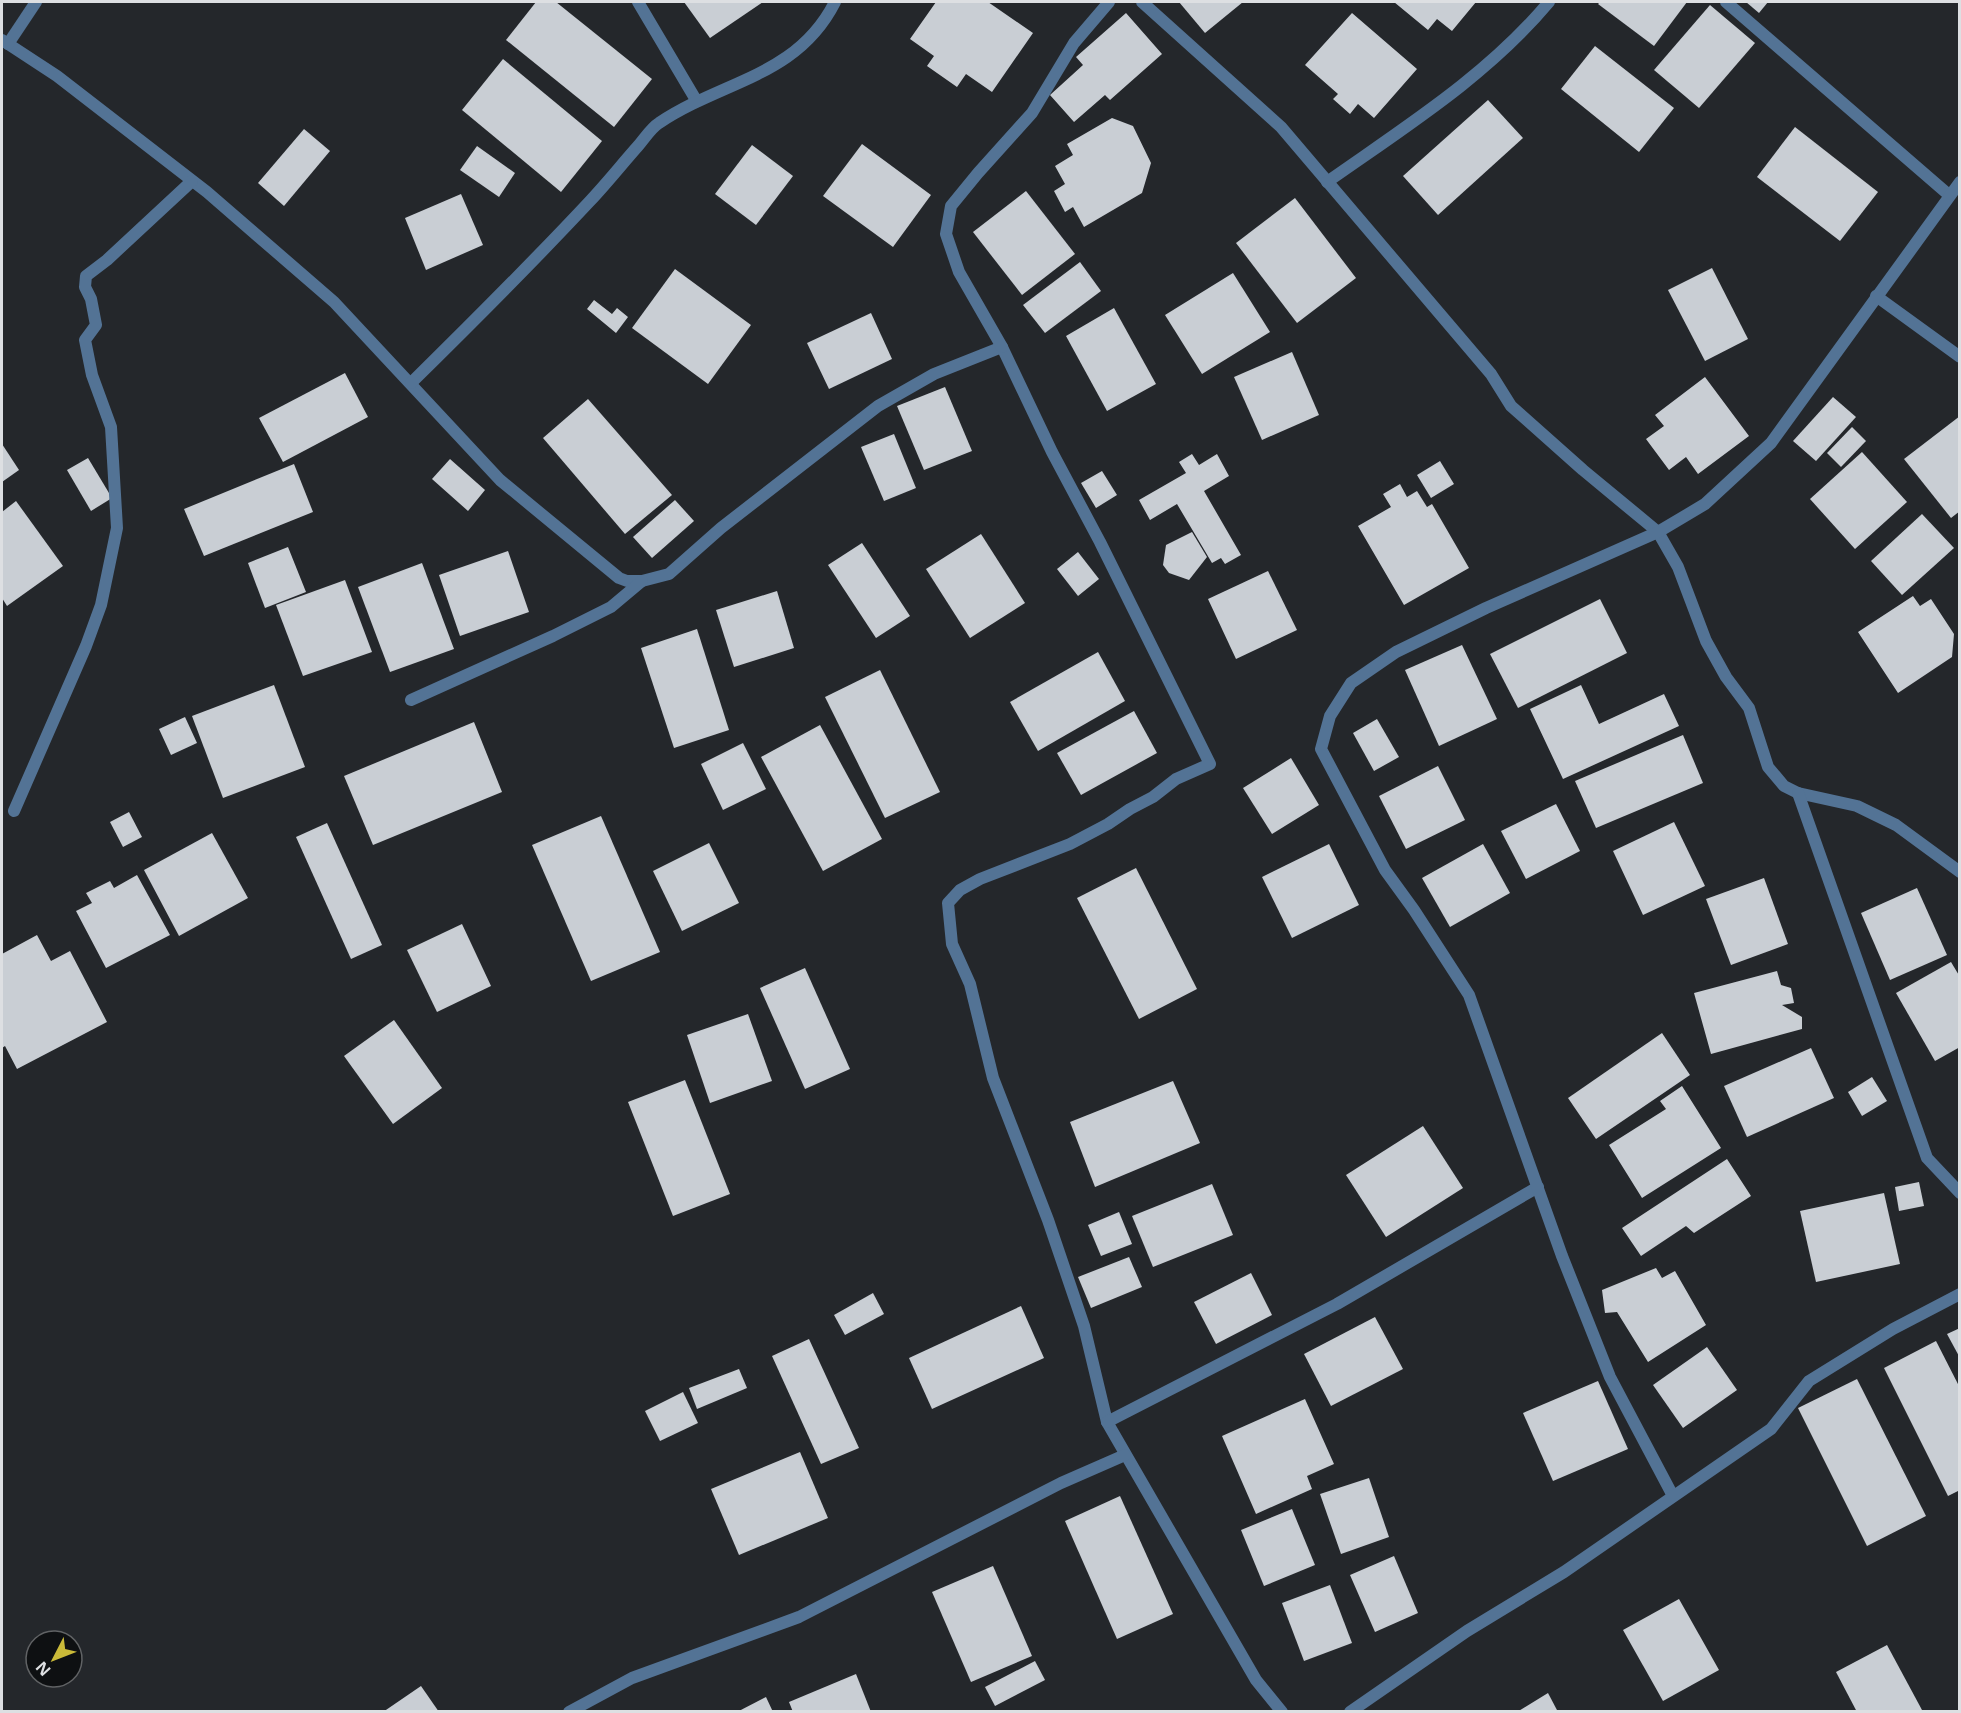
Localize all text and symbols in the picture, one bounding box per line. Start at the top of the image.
north arrow [24,1629,84,1689]
text: N [30,1657,55,1681]

